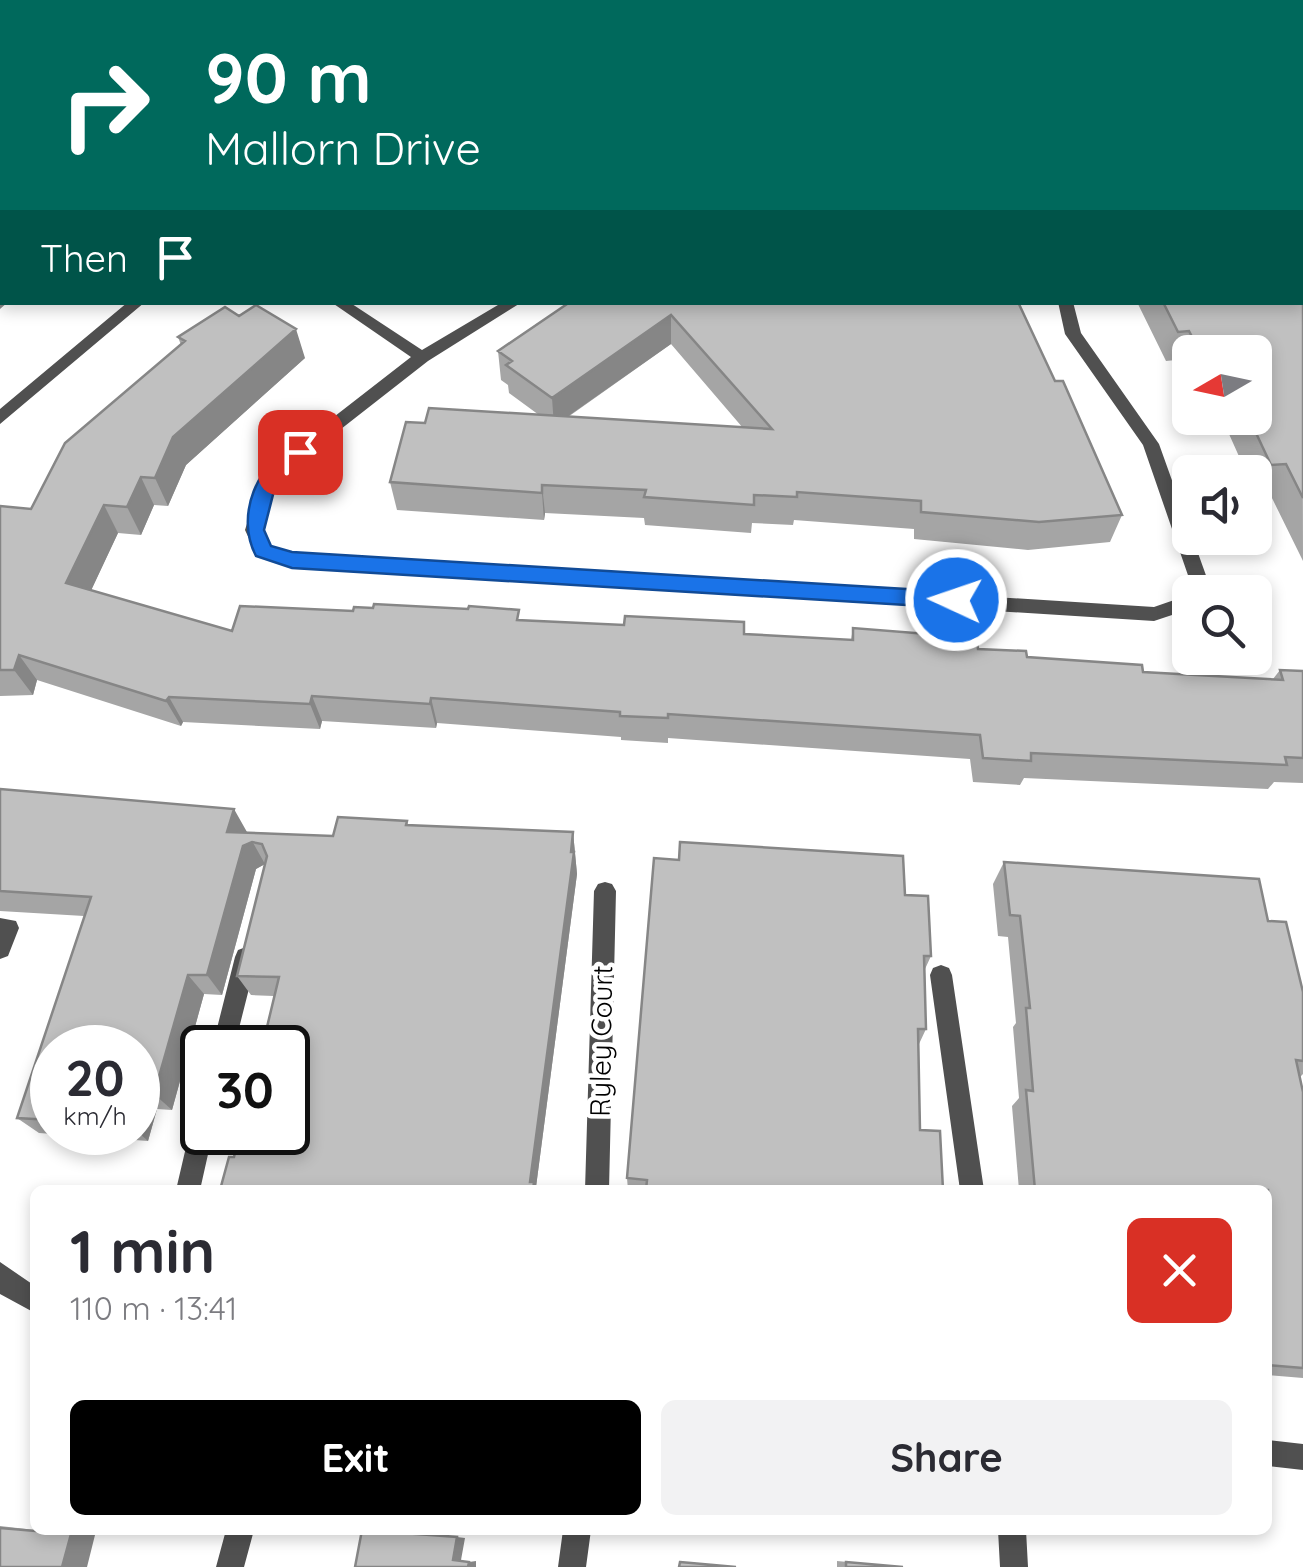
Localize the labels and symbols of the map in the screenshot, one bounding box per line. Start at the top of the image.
north arrow [1172,335,1272,435]
pin [258,410,343,495]
position arrow [904,548,1008,652]
street label: Ryley Court [582,965,619,1117]
speed limit sign: 30 [180,1025,310,1155]

